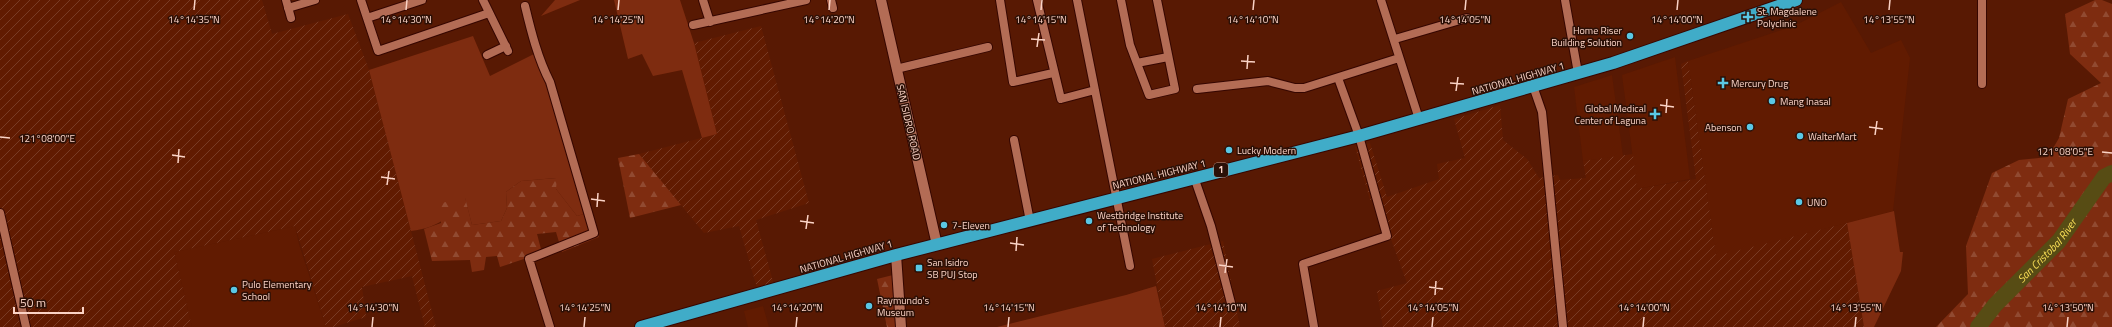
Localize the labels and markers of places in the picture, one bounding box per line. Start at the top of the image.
place label: St. Magdalene Polyclinic [1757,4,1817,31]
marker: St. Magdalene Polyclinic [1742,11,1754,23]
place label: Home Riser Building Solution [1551,23,1623,50]
marker: Home Riser Building Solution [1625,31,1635,41]
place label: Mercury Drug [1731,76,1788,91]
marker: Mercury Drug [1718,78,1728,88]
place label: Mang Inasal [1780,94,1831,109]
marker: Mang Inasal [1767,96,1777,106]
place label: Global Medical Center of Laguna [1575,101,1646,128]
marker: Global Medical Center of Laguna [1649,108,1661,120]
place label: Abenson [1705,120,1742,135]
marker: Abenson [1745,122,1755,132]
place label: WalterMart [1808,129,1857,144]
marker: WalterMart [1795,131,1805,141]
place label: Lucky Modern [1237,143,1296,158]
marker: Lucky Modern [1224,145,1234,155]
place label: UNO [1807,195,1827,210]
marker: UNO [1794,197,1804,207]
place label: Westbridge Institute of Technology [1097,208,1183,235]
marker: Westbridge Institute of Technology [1084,216,1094,226]
place label: 7-Eleven [952,218,990,233]
marker: 7-Eleven [939,220,949,230]
place label: San Isidro SB PUJ Stop [927,255,977,282]
marker: San Isidro SB PUJ Stop [914,263,924,273]
place label: Pulo Elementary School [242,277,312,304]
marker: Pulo Elementary School [229,285,239,295]
place label: Raymundo's Museum [877,293,929,320]
marker: Raymundo's Museum [864,301,874,311]

